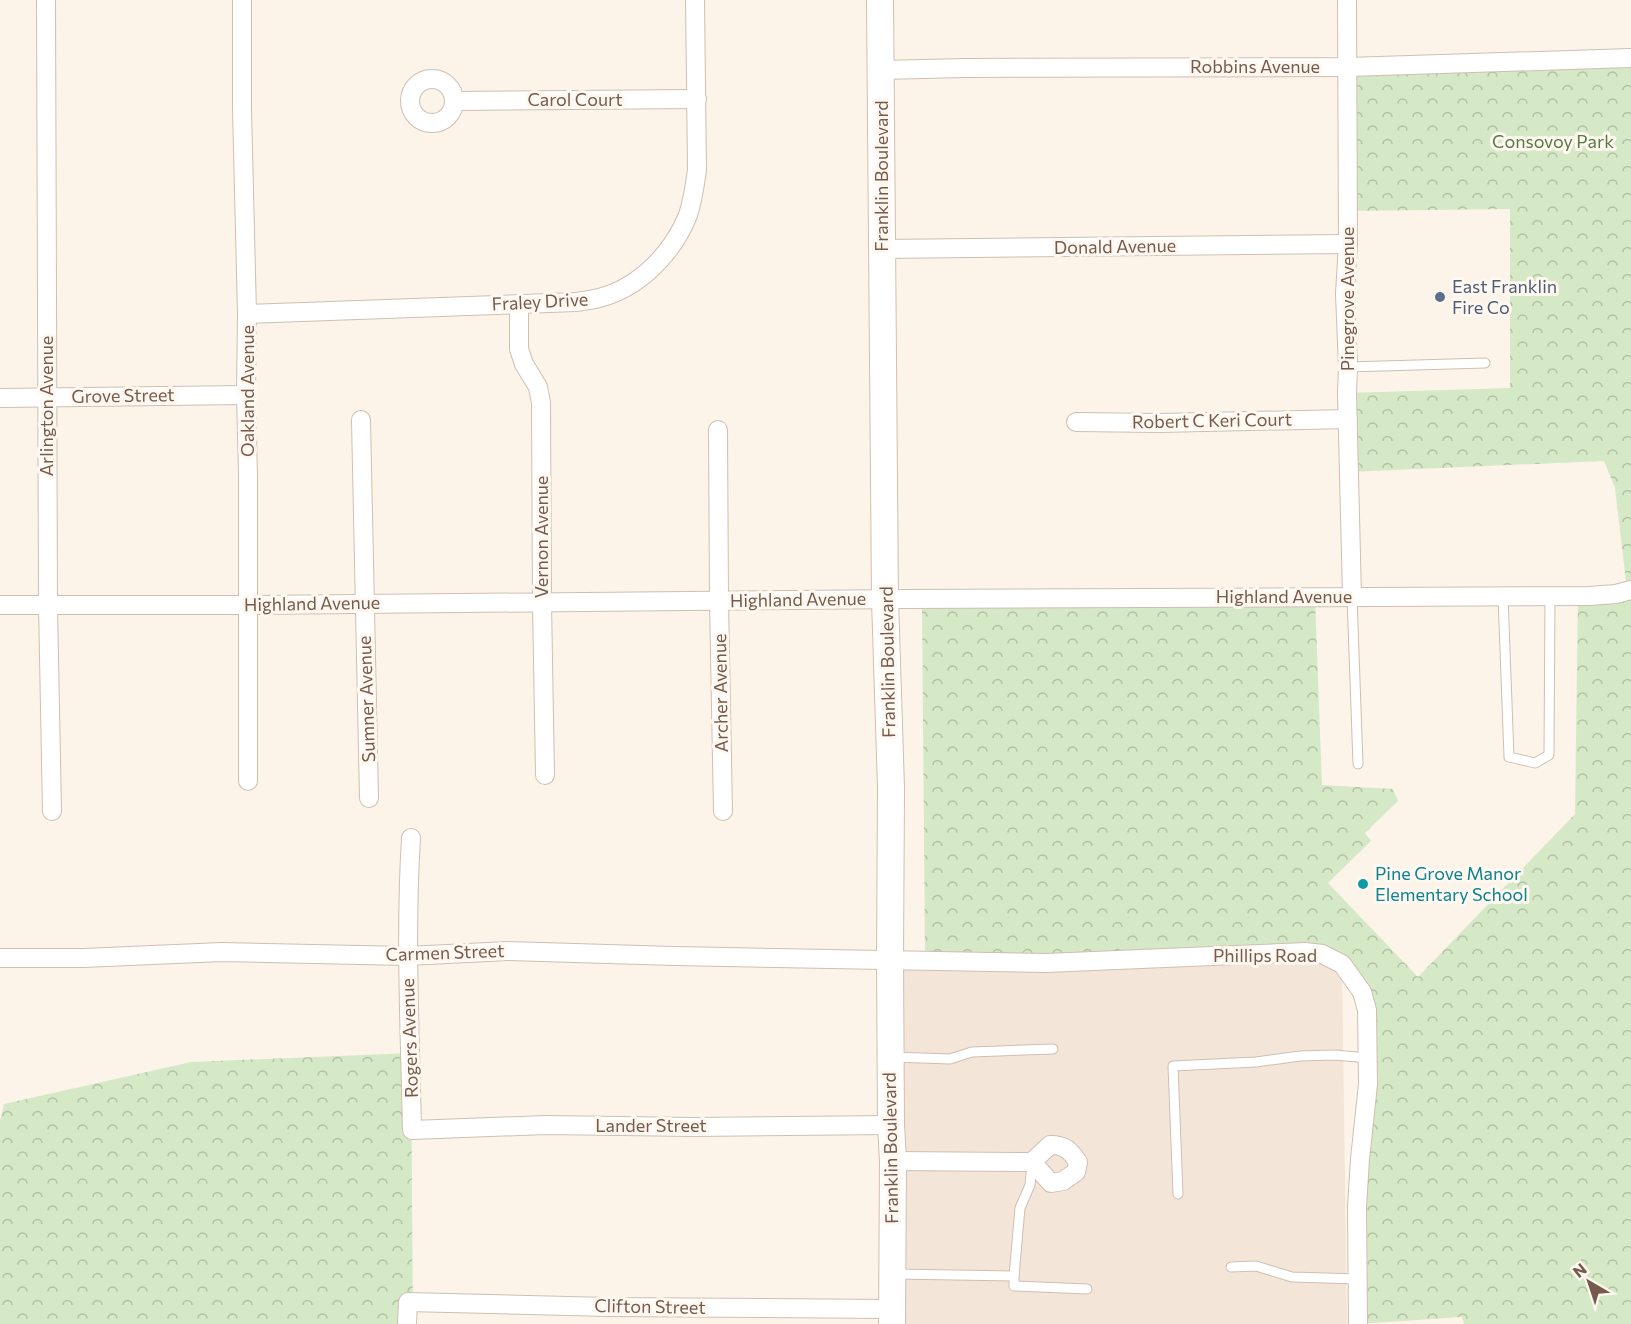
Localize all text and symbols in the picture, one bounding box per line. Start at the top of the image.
street label: Robbins Avenue [1190,55,1320,77]
street label: Carol Court [527,88,623,110]
street label: Franklin Boulevard [870,100,892,252]
park label: Consovoy Park [1492,130,1614,152]
street label: Pinegrove Avenue [1336,227,1358,371]
street label: Donald Avenue [1054,234,1176,258]
place label: East Franklin Fire Co [1452,275,1557,318]
street label: Fraley Drive [491,287,589,315]
marker: East Franklin Fire Co [1433,290,1447,304]
street label: Oakland Avenue [236,325,258,457]
street label: Arlington Avenue [35,336,57,476]
street label: Grove Street [71,383,175,407]
street label: Robert C Keri Court [1132,408,1292,432]
street label: Vernon Avenue [530,476,552,598]
street label: Highland Avenue [1216,585,1352,607]
street label: Franklin Boulevard [875,586,899,738]
street label: Highland Avenue [730,587,866,611]
street label: Highland Avenue [244,591,380,615]
street label: Archer Avenue [708,634,732,753]
street label: Sumner Avenue [353,635,379,763]
place label: Pine Grove Manor Elementary School [1375,862,1528,905]
marker: Pine Grove Manor Elementary School [1356,877,1370,891]
street label: Carmen Street [385,939,505,965]
street label: Phillips Road [1213,944,1317,966]
street label: Rogers Avenue [396,978,422,1098]
street label: Franklin Boulevard [878,1072,902,1224]
street label: Lander Street [595,1114,707,1136]
north arrow [1559,1252,1619,1312]
text: N [1569,1259,1590,1281]
street label: Clifton Street [594,1294,706,1318]

